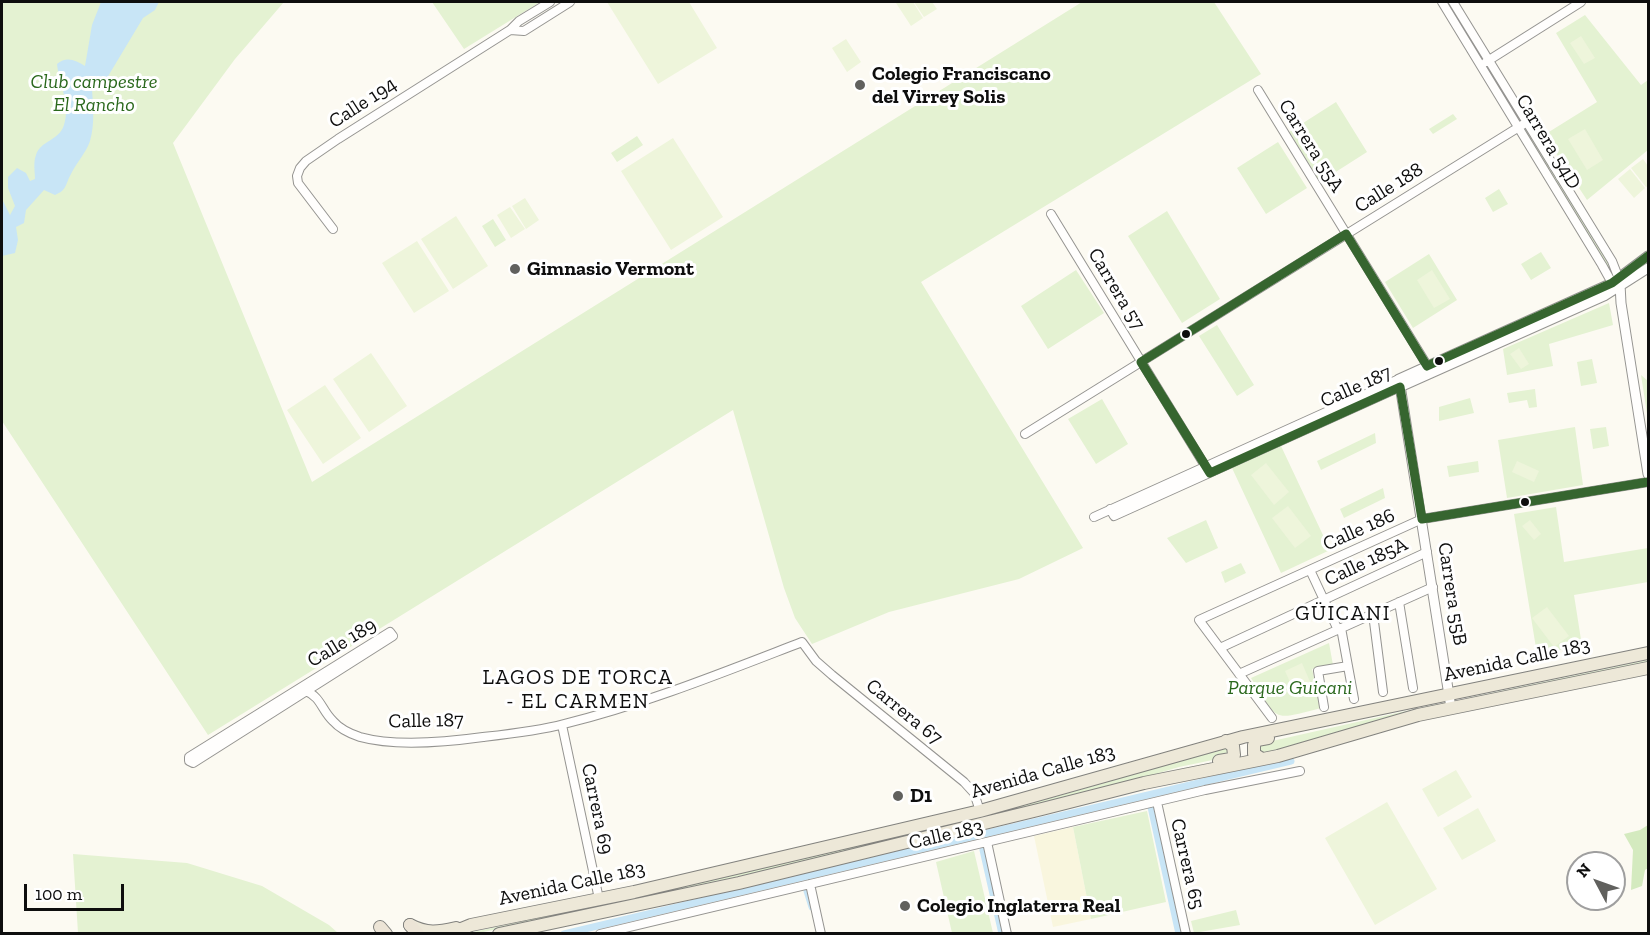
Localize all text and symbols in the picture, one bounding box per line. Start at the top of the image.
place label: Colegio Franciscano del Virrey Solis [872,62,1051,109]
park label: Club campestre El Rancho [31,70,157,117]
street label: Calle 194 [324,72,402,134]
marker: Colegio Franciscano del Virrey Solis [853,78,867,92]
street label: Carrera 54D [1510,90,1586,194]
street label: Carrera 55A [1273,95,1349,197]
street label: Calle 188 [1350,158,1428,218]
street label: Carrera 57 [1082,244,1150,334]
place label: Gimnasio Vermont [527,257,694,281]
marker: Gimnasio Vermont [508,262,522,276]
unlabelled marker [1180,328,1192,340]
unlabelled marker [1433,355,1445,367]
street label: Calle 187 [1317,361,1395,413]
unlabelled marker [1519,496,1531,508]
street label: Calle 186 [1319,504,1399,556]
street label: Calle 185A [1321,532,1411,592]
street label: Carrera 55B [1432,541,1472,647]
district label: GÜICANI [1295,601,1391,627]
street label: Calle 189 [303,613,381,673]
street label: Avenida Calle 183 [1442,633,1592,687]
district label: LAGOS DE TORCA - EL CARMEN [483,665,673,715]
street label: Carrera 67 [861,674,947,750]
park label: Parque Guicani [1228,676,1352,700]
street label: Calle 187 [388,708,464,734]
street label: Avenida Calle 183 [968,740,1118,804]
street label: Carrera 69 [576,761,618,857]
place label: D1 [910,784,932,808]
marker: D1 [891,789,905,803]
street label: Calle 183 [907,815,985,855]
street label: Carrera 65 [1165,816,1209,912]
north arrow [1566,851,1626,911]
street label: Avenida Calle 183 [497,857,647,911]
text: N [1572,859,1595,881]
scale bar [27,872,128,910]
text: 100 m [35,883,82,905]
place label: Colegio Inglaterra Real [917,894,1120,918]
marker: Colegio Inglaterra Real [898,899,912,913]

